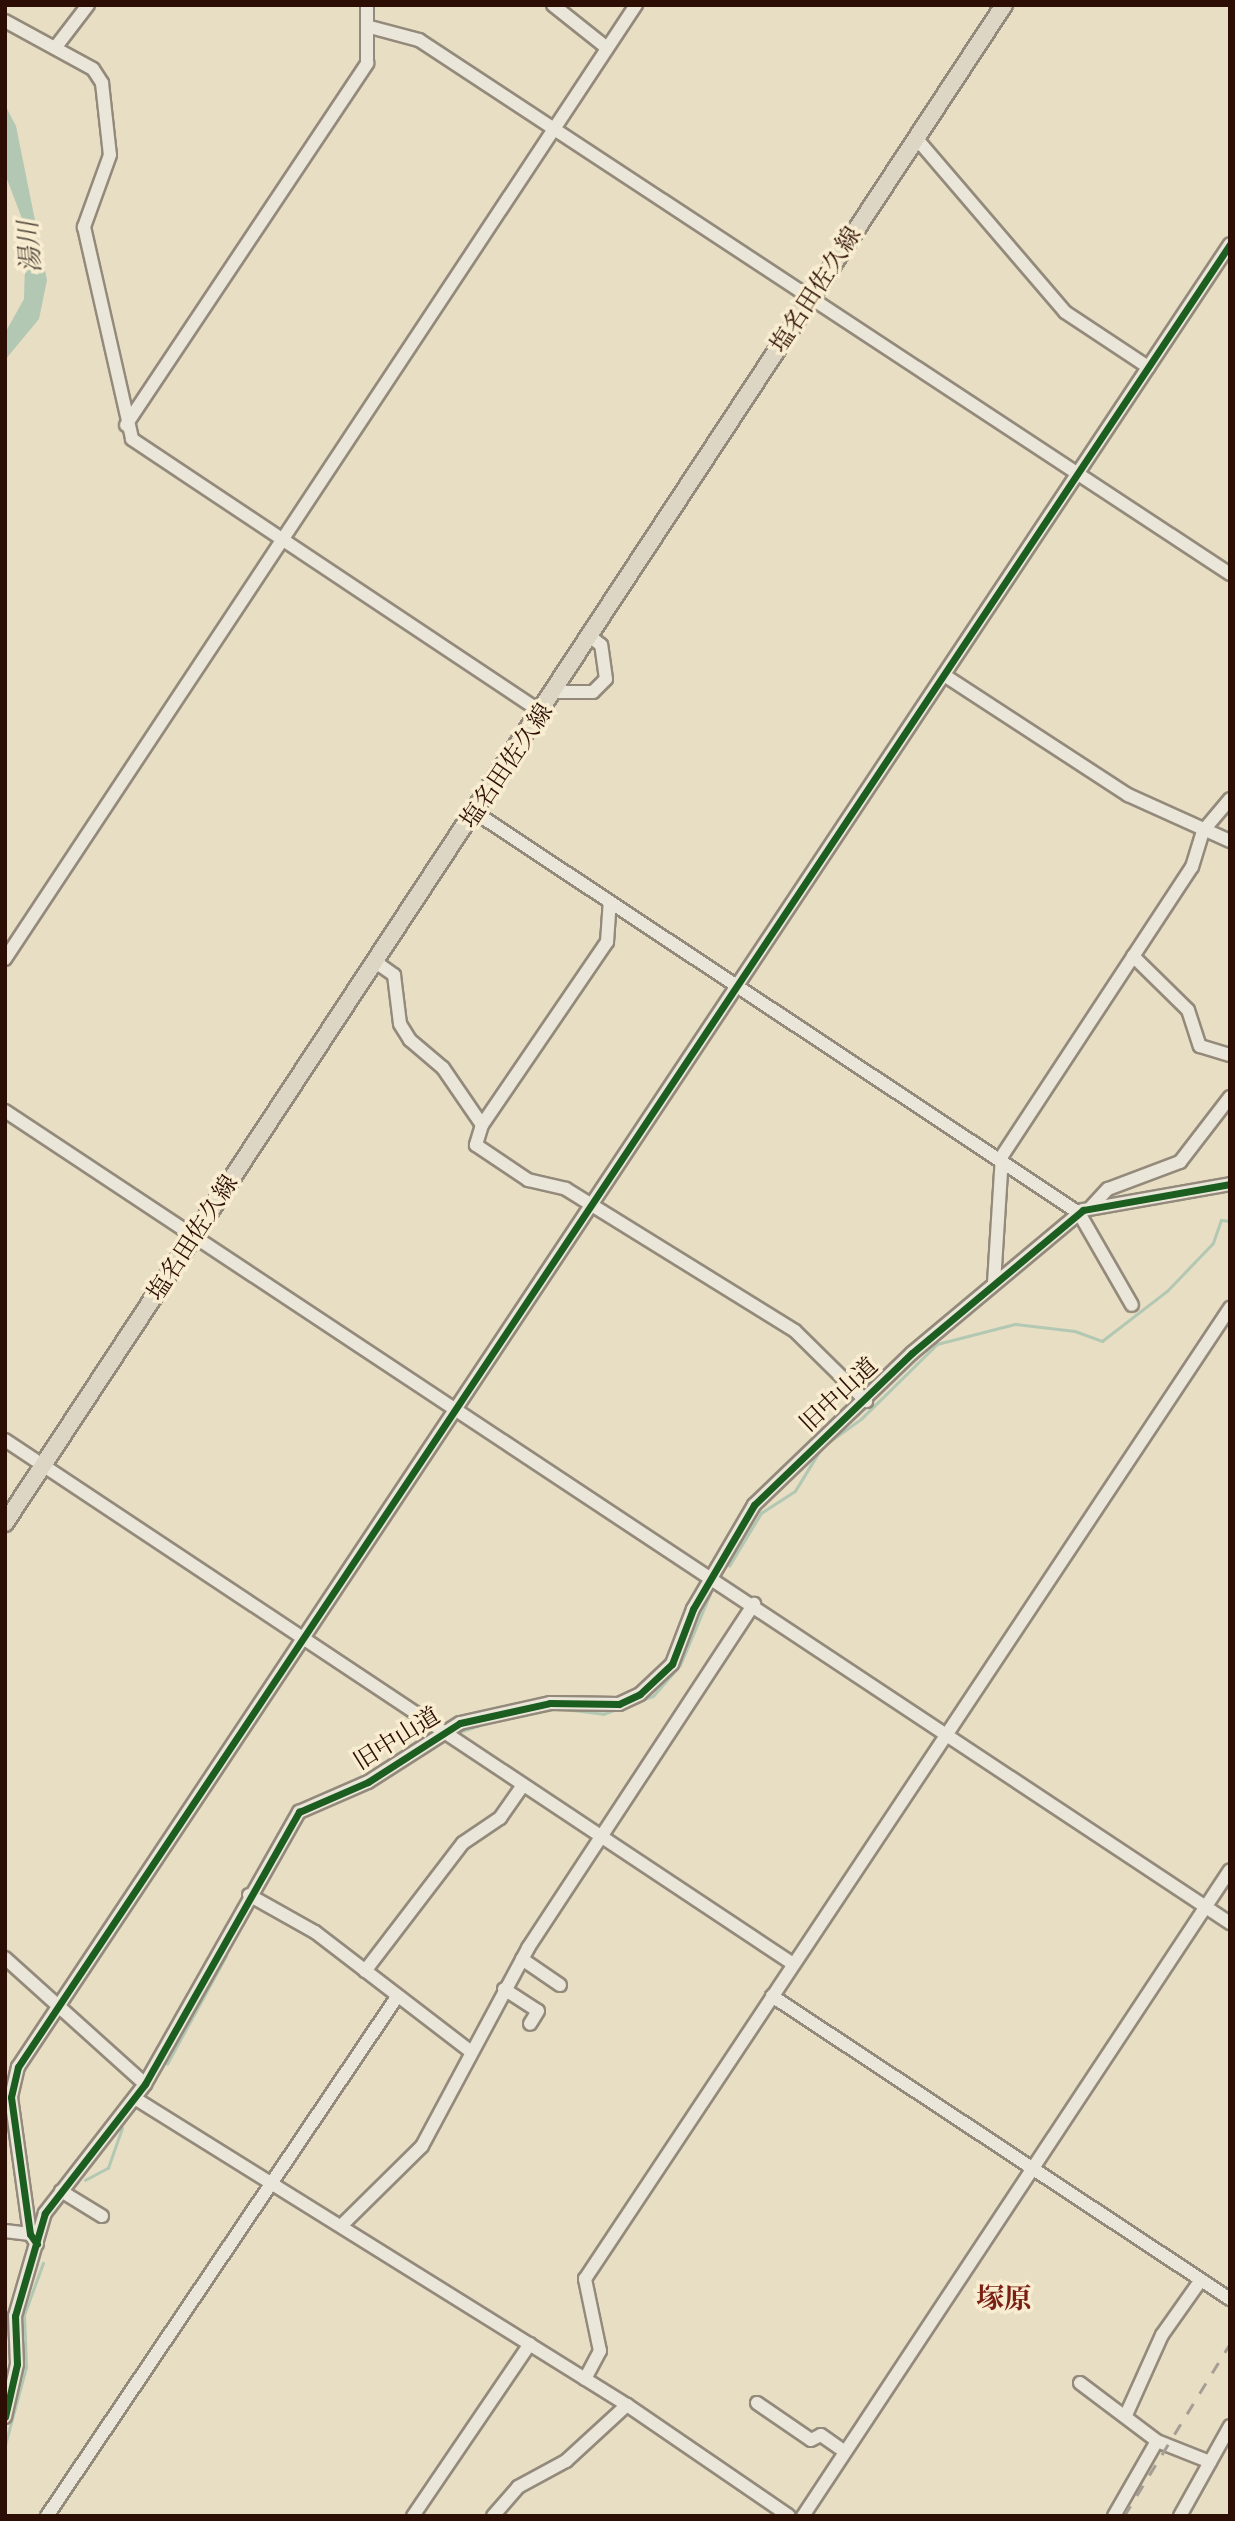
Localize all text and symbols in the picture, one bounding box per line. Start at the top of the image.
water label: 湯川 [14,220,48,274]
street label: 塩名田佐久線 [765,222,867,358]
street label: 塩名田佐久線 [455,698,559,834]
street label: 塩名田佐久線 [142,1170,244,1306]
street label: 旧中山道 [794,1352,884,1438]
street label: 旧中山道 [349,1701,445,1777]
district label: 塚原 [976,2283,1032,2317]

